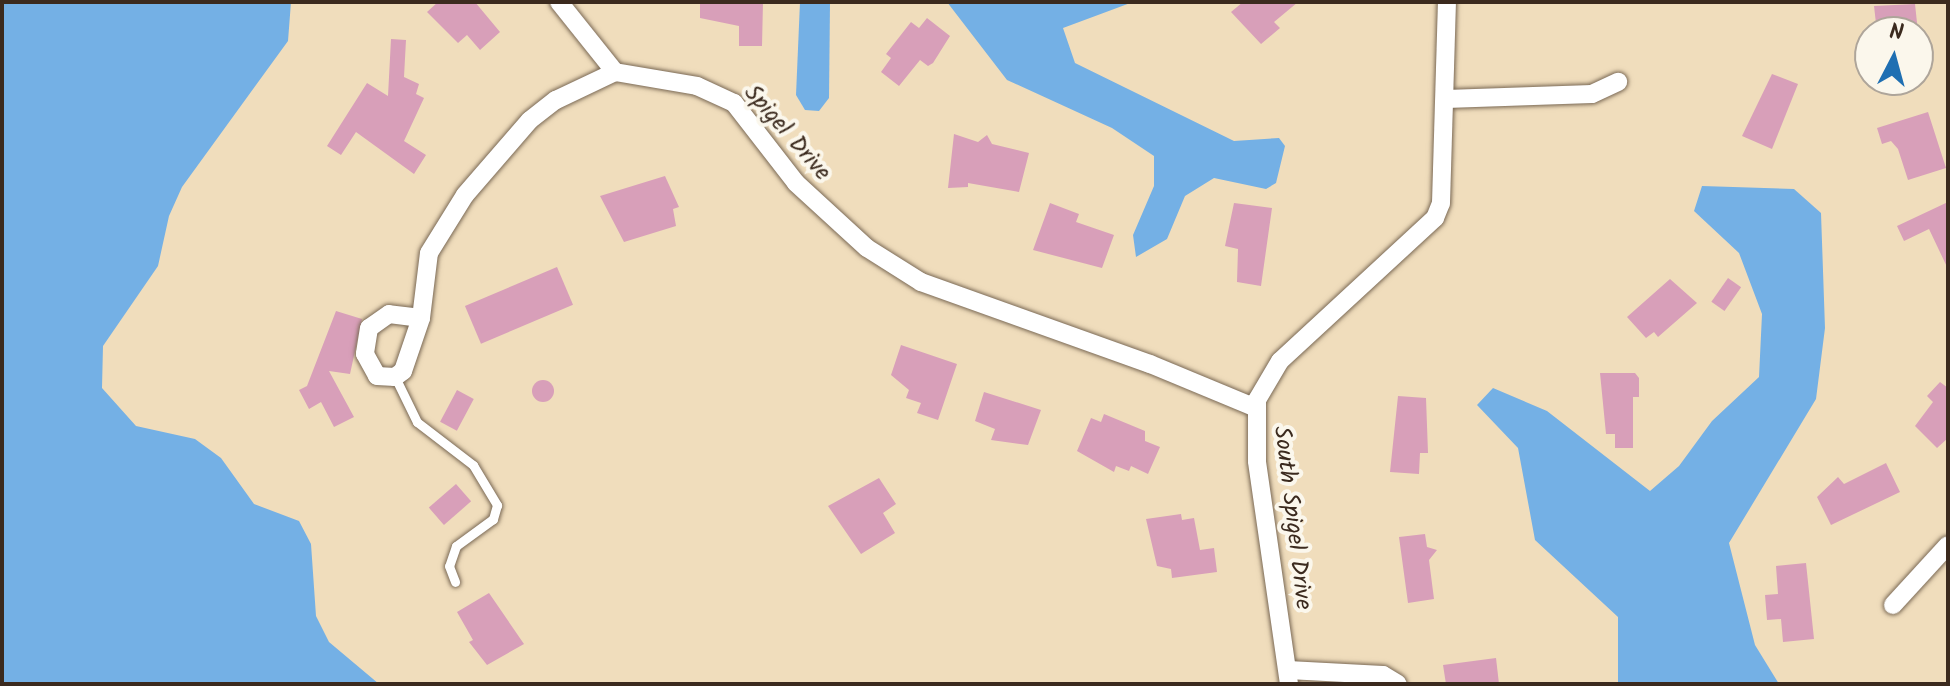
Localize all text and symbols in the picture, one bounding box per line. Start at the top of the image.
text: N [1888,15,1905,52]
north arrow [1854,16,1934,96]
street label: Spigel Drive [738,79,836,187]
street label: South Spigel Drive [1266,425,1318,611]

